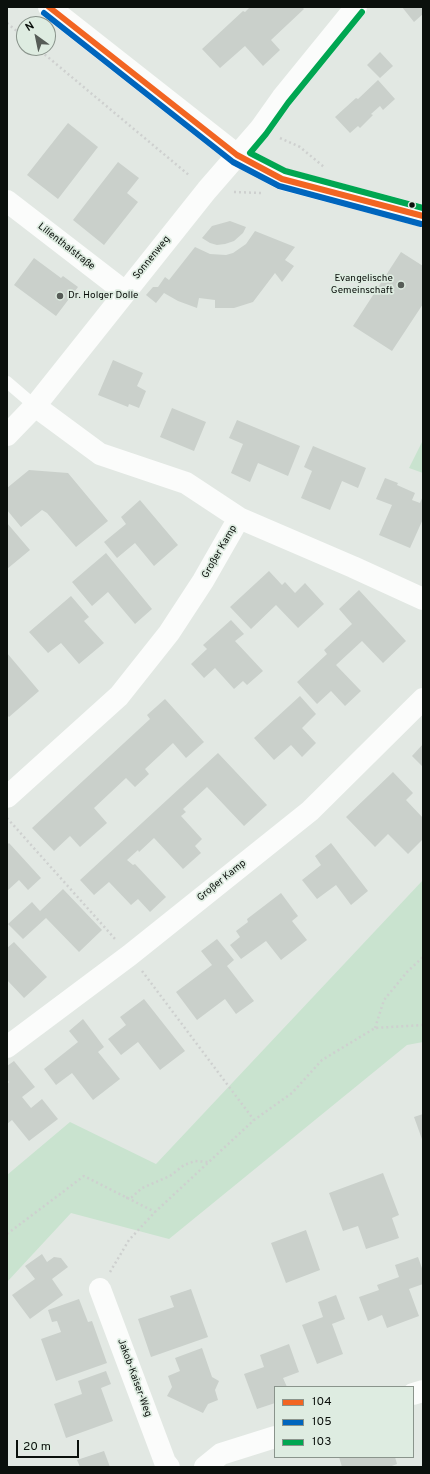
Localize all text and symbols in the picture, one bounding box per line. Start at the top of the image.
north arrow [16,16,56,56]
text: N [23,19,37,35]
unlabelled marker [407,200,417,210]
street label: Lilienthalstraße [35,221,97,273]
street label: Sonnenweg [131,234,173,282]
place label: Evangelische Gemeinschaft [331,273,393,296]
marker: Evangelische Gemeinschaft [396,280,406,290]
place label: Dr. Holger Dolle [68,290,138,302]
marker: Dr. Holger Dolle [55,291,65,301]
street label: Großer Kamp [200,523,240,581]
street label: Großer Kamp [195,858,249,904]
street label: Jakob-Kaiser-Weg [114,1337,154,1419]
legend [274,1386,414,1458]
text: 104 [312,1394,332,1410]
text: 105 [312,1414,332,1430]
scale bar [18,1432,81,1458]
text: 103 [312,1434,331,1450]
text: 20 m [23,1439,51,1455]

